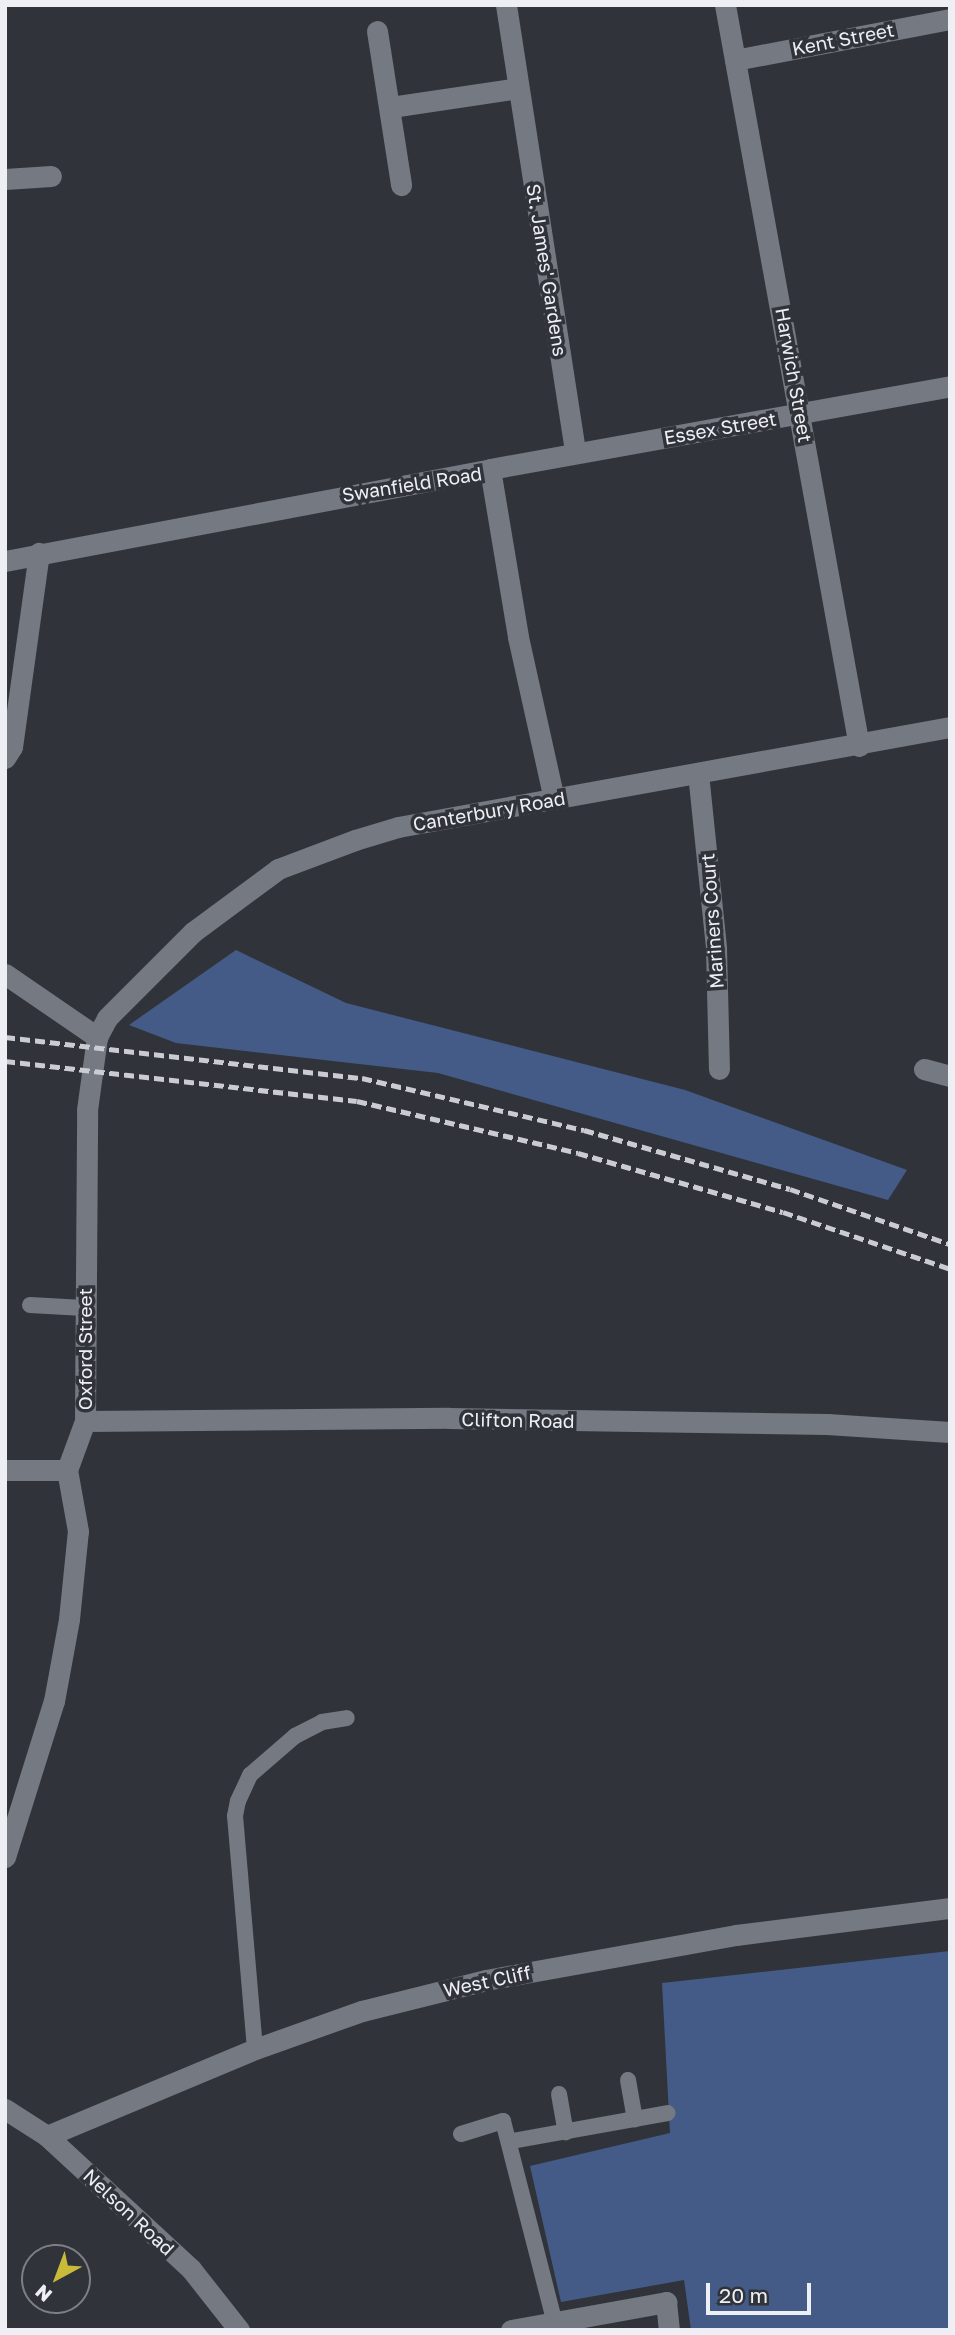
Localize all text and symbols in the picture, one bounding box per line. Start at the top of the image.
street label: Kent Street [790,18,896,60]
street label: St. James' Gardens [522,182,572,358]
street label: Harwich Street [771,306,817,444]
street label: Essex Street [662,407,778,449]
street label: Swanfield Road [340,462,484,506]
street label: Canterbury Road [411,786,567,836]
street label: Mariners Court [696,853,728,989]
street label: Oxford Street [74,1288,96,1410]
street label: Clifton Road [461,1408,575,1432]
street label: West Cliff [441,1961,533,2001]
street label: Nelson Road [79,2164,179,2260]
north arrow [21,2244,91,2314]
scale bar [710,2268,815,2312]
text: N [30,2280,56,2307]
text: 20 m [719,2282,768,2308]

